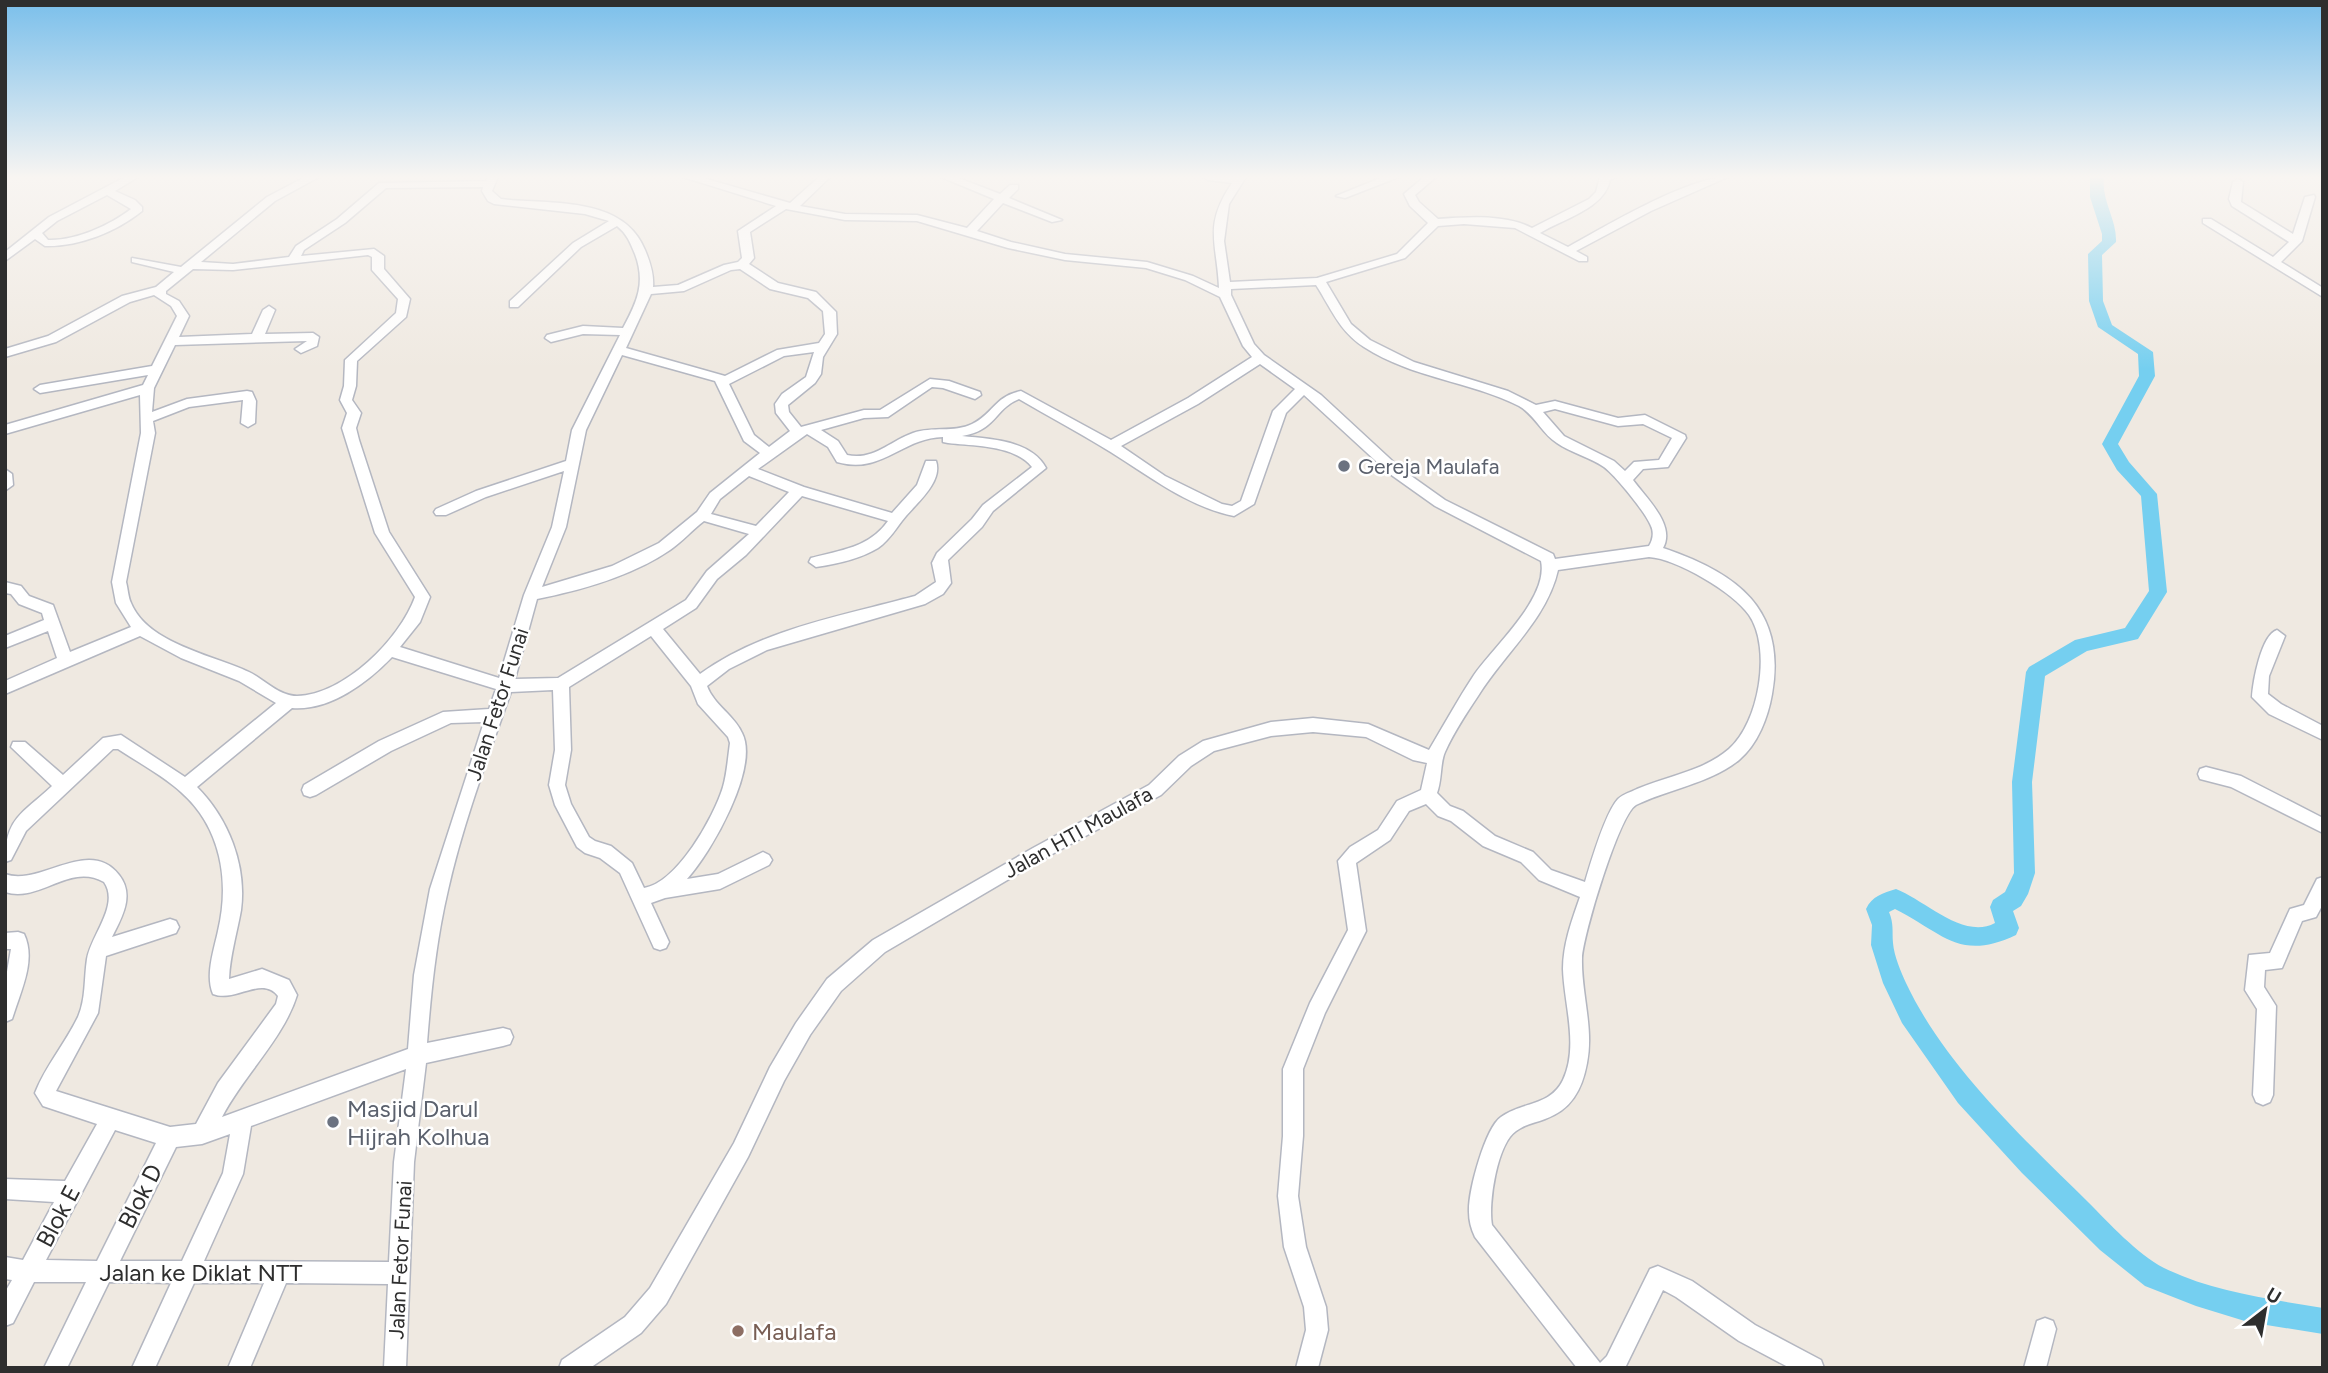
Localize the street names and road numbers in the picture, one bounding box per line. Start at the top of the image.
street label: Jalan Fetor Funai [461,624,533,784]
street label: Jalan HTI Maulafa [999,781,1157,883]
street label: Blok D [112,1159,168,1233]
street label: Blok E [30,1180,86,1252]
street label: Jalan Fetor Funai [383,1180,417,1340]
street label: Jalan ke Diklat NTT [99,1258,303,1287]

